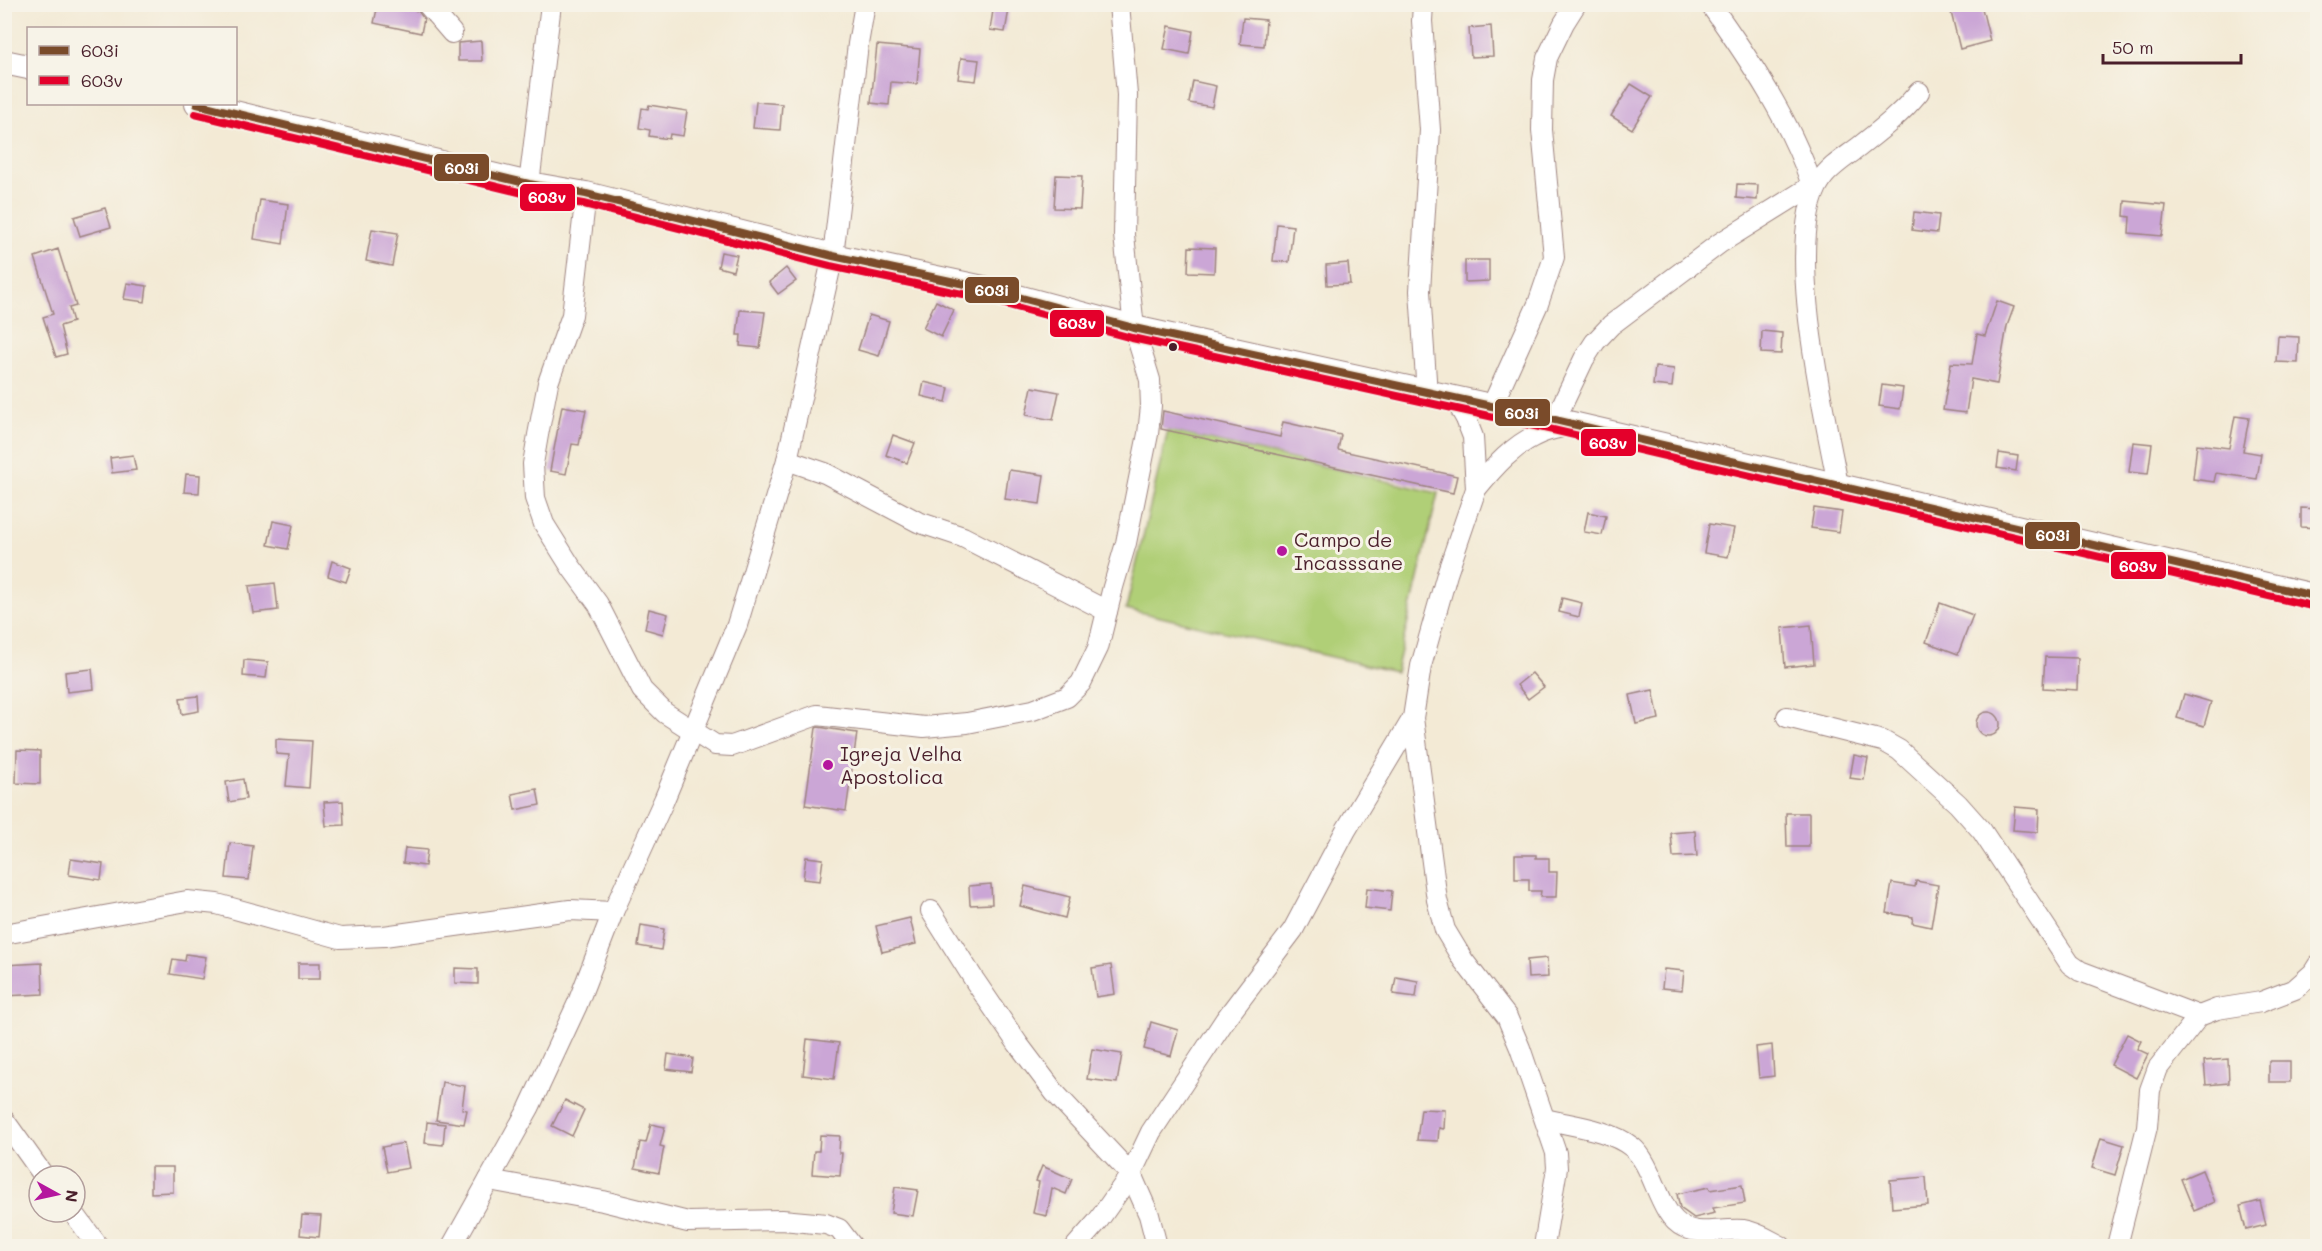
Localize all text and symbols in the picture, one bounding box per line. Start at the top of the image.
legend [27,27,237,105]
scale bar [2103,27,2241,65]
text: 50 m [2112,35,2154,59]
text: 603i [81,38,119,62]
text: 603v [81,68,123,92]
line badge: 603i [433,153,490,182]
text: 603i [445,157,479,178]
line badge: 603v [519,183,576,212]
text: 603v [528,186,566,207]
line badge: 603i [964,276,1020,304]
text: 603i [975,279,1009,300]
line badge: 603v [1049,309,1105,338]
text: 603v [1058,312,1096,333]
unlabelled marker [1167,341,1179,353]
line badge: 603i [1494,398,1551,427]
text: 603i [1505,402,1539,423]
line badge: 603v [1580,428,1637,457]
text: 603v [1589,432,1627,453]
line badge: 603i [2024,521,2081,550]
text: 603i [2036,524,2070,545]
place label: Campo de Incasssane [1294,526,1403,575]
marker: Campo de Incasssane [1275,544,1289,558]
line badge: 603v [2110,551,2167,580]
text: 603v [2119,555,2157,576]
place label: Igreja Velha Apostolica [840,740,962,789]
marker: Igreja Velha Apostolica [821,758,835,772]
north arrow [27,1164,87,1224]
text: N [61,1189,84,1204]

